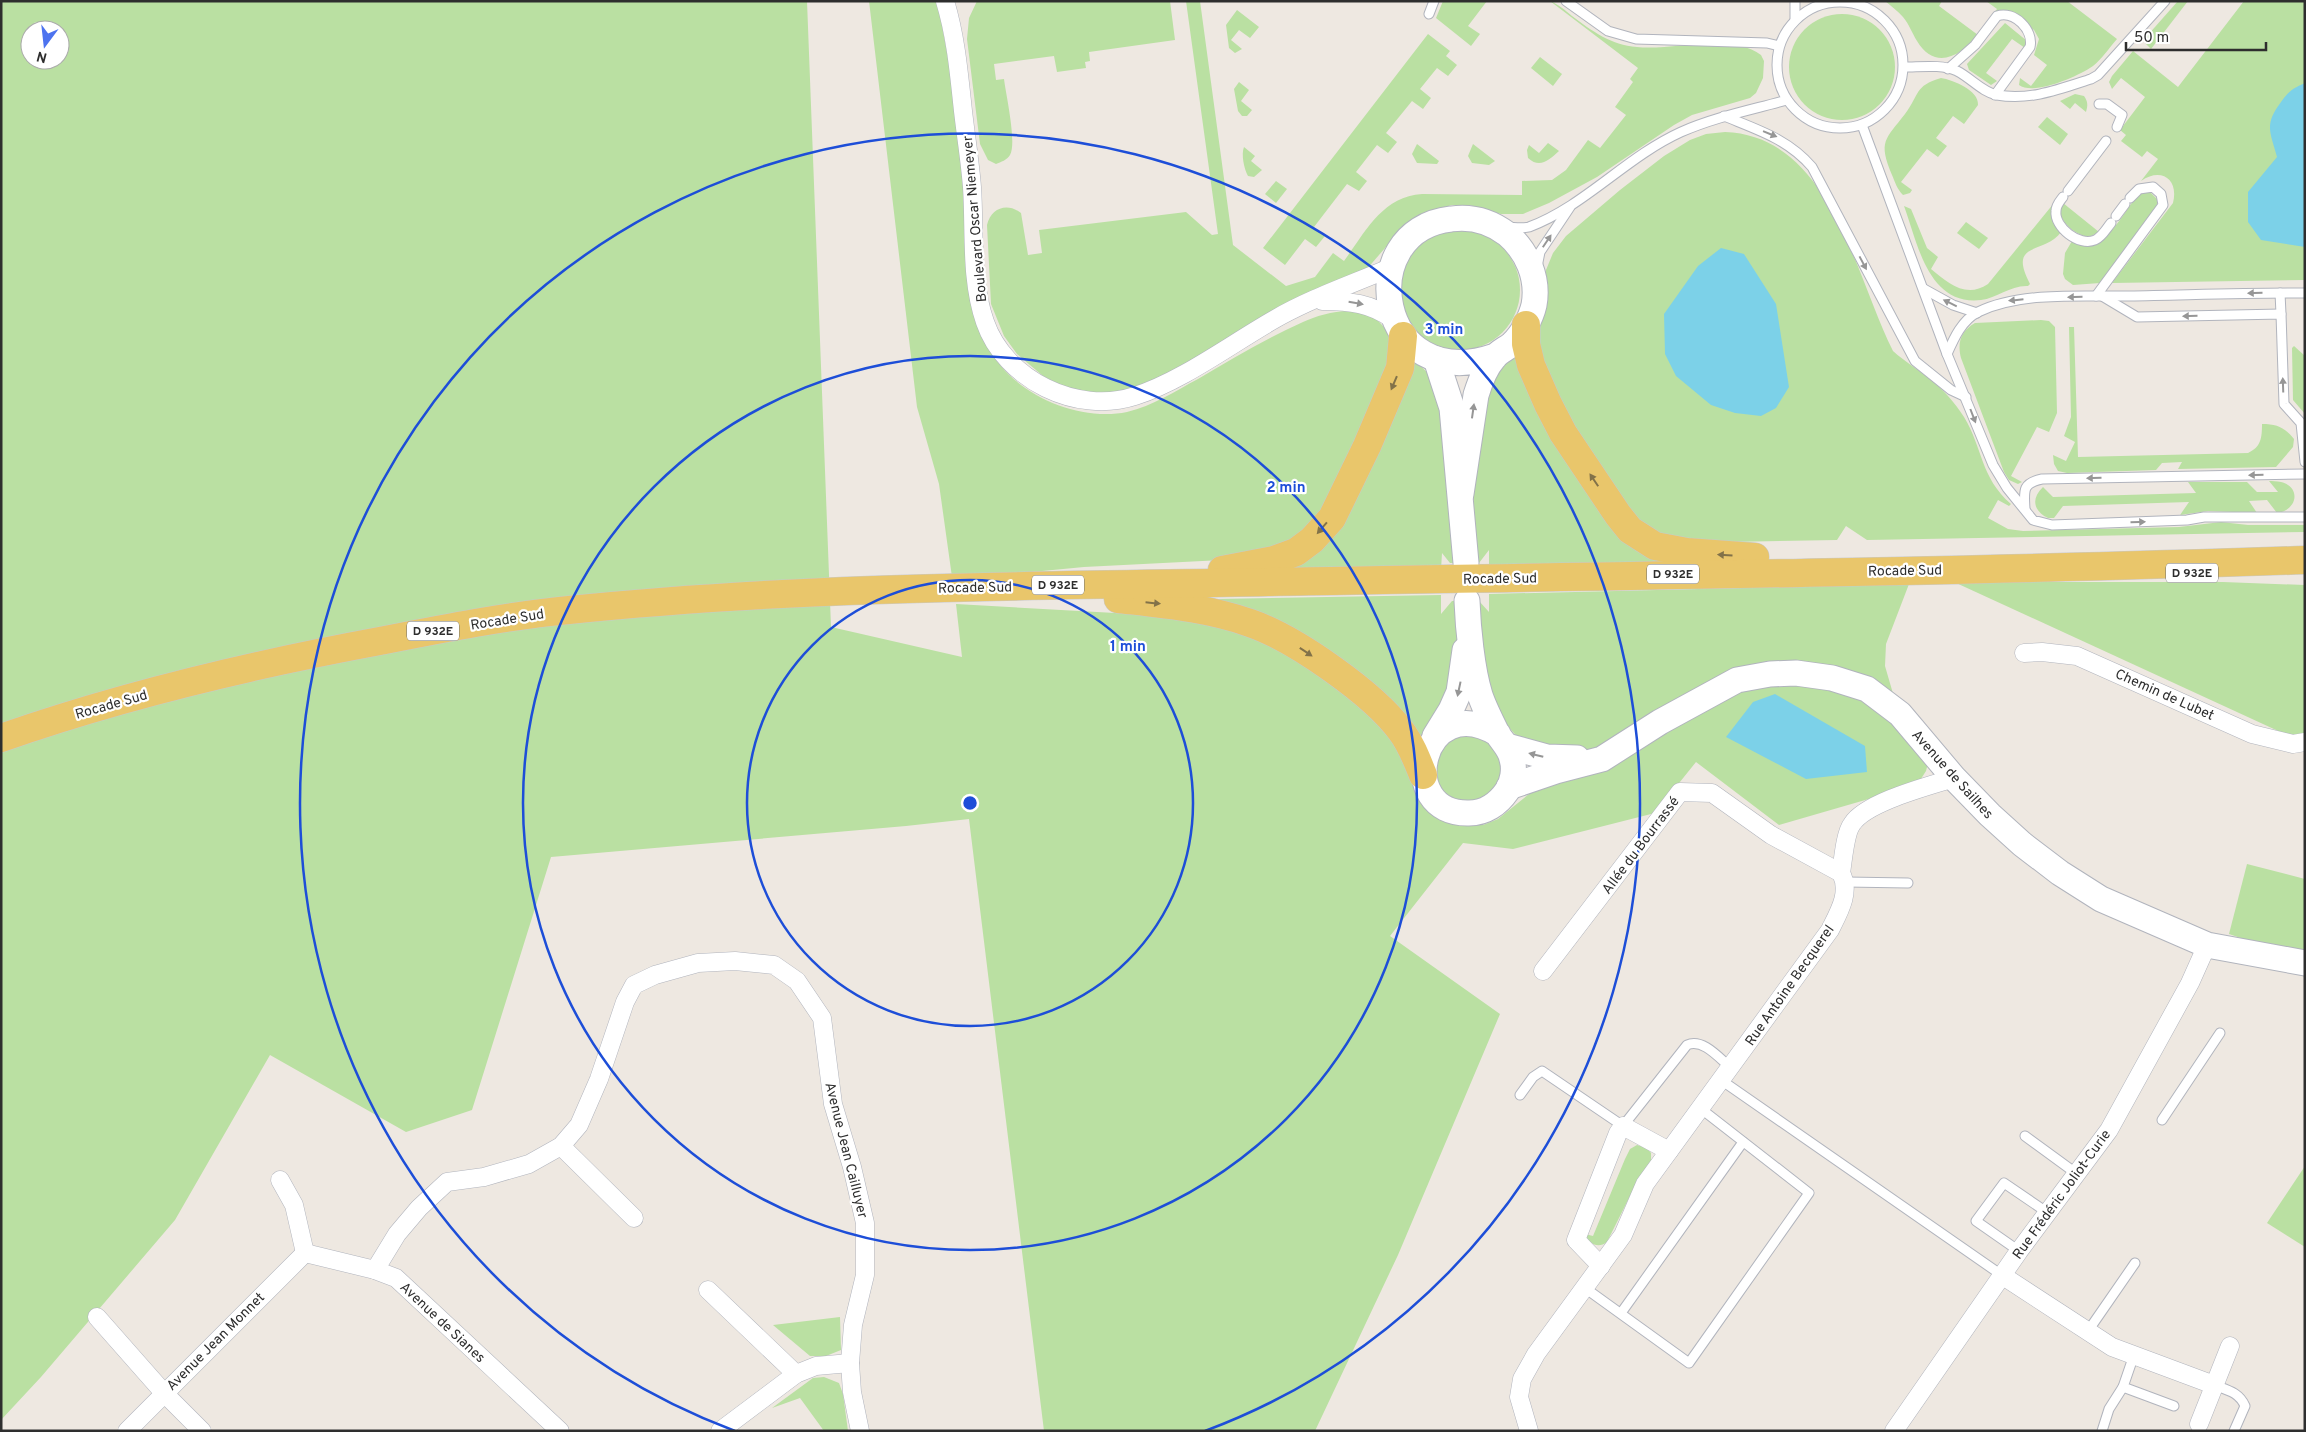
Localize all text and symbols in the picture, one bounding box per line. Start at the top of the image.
north arrow [20,20,70,70]
scale bar [2126,20,2266,52]
text: 50 m [2134,29,2169,48]
text: N [35,47,49,66]
one-way arrow [1763,131,1777,139]
street label: Boulevard Oscar Niemeyer [960,134,991,303]
one-way arrow [1542,234,1552,248]
one-way arrow [1859,256,1867,270]
one-way arrow [2247,290,2263,298]
one-way arrow [2067,293,2083,301]
one-way arrow [2008,296,2024,304]
one-way arrow [1349,299,1365,307]
one-way arrow [1942,299,1957,307]
one-way arrow [2182,312,2198,320]
text: 3 min [1424,321,1464,340]
one-way arrow [1389,376,1397,390]
one-way arrow [2279,377,2287,393]
one-way arrow [1469,403,1477,419]
one-way arrow [1969,409,1977,424]
one-way arrow [2248,471,2264,479]
one-way arrow [1589,473,1599,486]
one-way arrow [2085,474,2101,482]
text: 2 min [1266,479,1306,498]
one-way arrow [2130,518,2146,526]
one-way arrow [1317,522,1328,535]
one-way arrow [1717,550,1733,558]
street label: Rocade Sud [1868,562,1942,581]
road number: D 932E [1647,564,1699,584]
road number: D 932E [2166,564,2218,582]
street label: Rocade Sud [1463,570,1537,589]
road number: D 932E [1032,576,1084,594]
street label: Rocade Sud [938,579,1012,598]
one-way arrow [1145,599,1161,607]
street label: Rocade Sud [469,606,545,635]
road number: D 932E [407,622,459,640]
text: 1 min [1110,638,1146,657]
one-way arrow [1299,647,1312,657]
street label: Chemin de Lubet [2112,666,2217,725]
one-way arrow [1455,681,1463,696]
street label: Rocade Sud [73,687,149,724]
street label: Avenue de Sailhes [1907,727,1996,823]
one-way arrow [1529,750,1544,758]
centre of rings [961,794,979,812]
street label: Allée du Bourrassé [1599,794,1683,898]
street label: Rue Antoine Becquerel [1742,922,1838,1050]
street label: Avenue Jean Cailluyer [820,1081,871,1221]
street label: Rue Frédéric Joliot-Curie [2010,1127,2115,1263]
street label: Avenue de Sianes [396,1279,488,1367]
street label: Avenue Jean Monnet [163,1289,269,1395]

